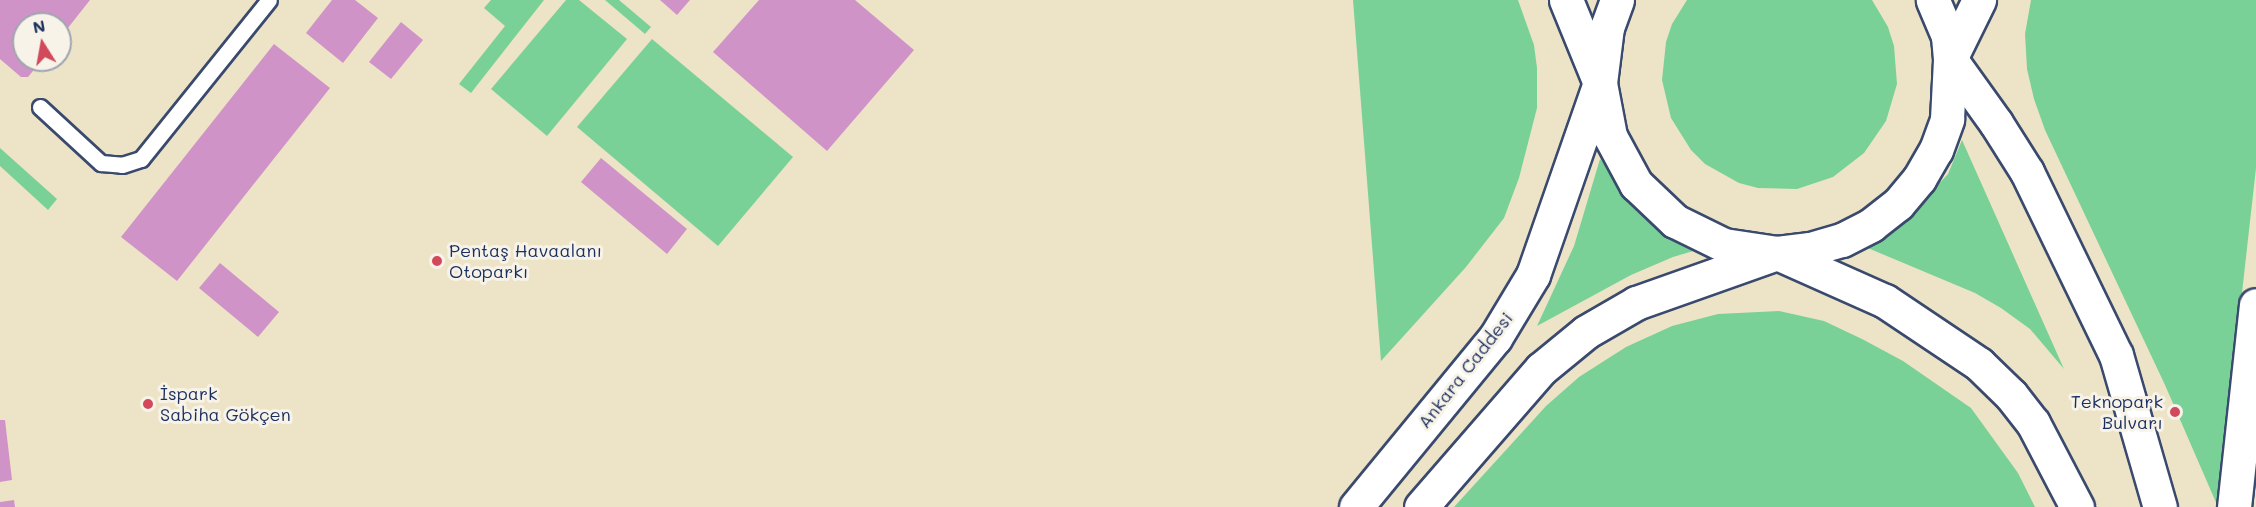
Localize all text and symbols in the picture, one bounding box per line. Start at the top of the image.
north arrow [12,12,72,72]
text: N [31,14,47,37]
place label: Pentaş Havaalanı Otoparkı [449,240,602,282]
marker: Pentaş Havaalanı Otoparkı [430,254,444,268]
street label: Ankara Caddesi [1413,308,1517,432]
place label: İspark Sabiha Gökçen [160,383,291,426]
place label: Teknopark Bulvarı [2071,391,2163,434]
marker: İspark Sabiha Gökçen [141,397,155,411]
marker: Teknopark Bulvarı [2168,405,2182,419]

